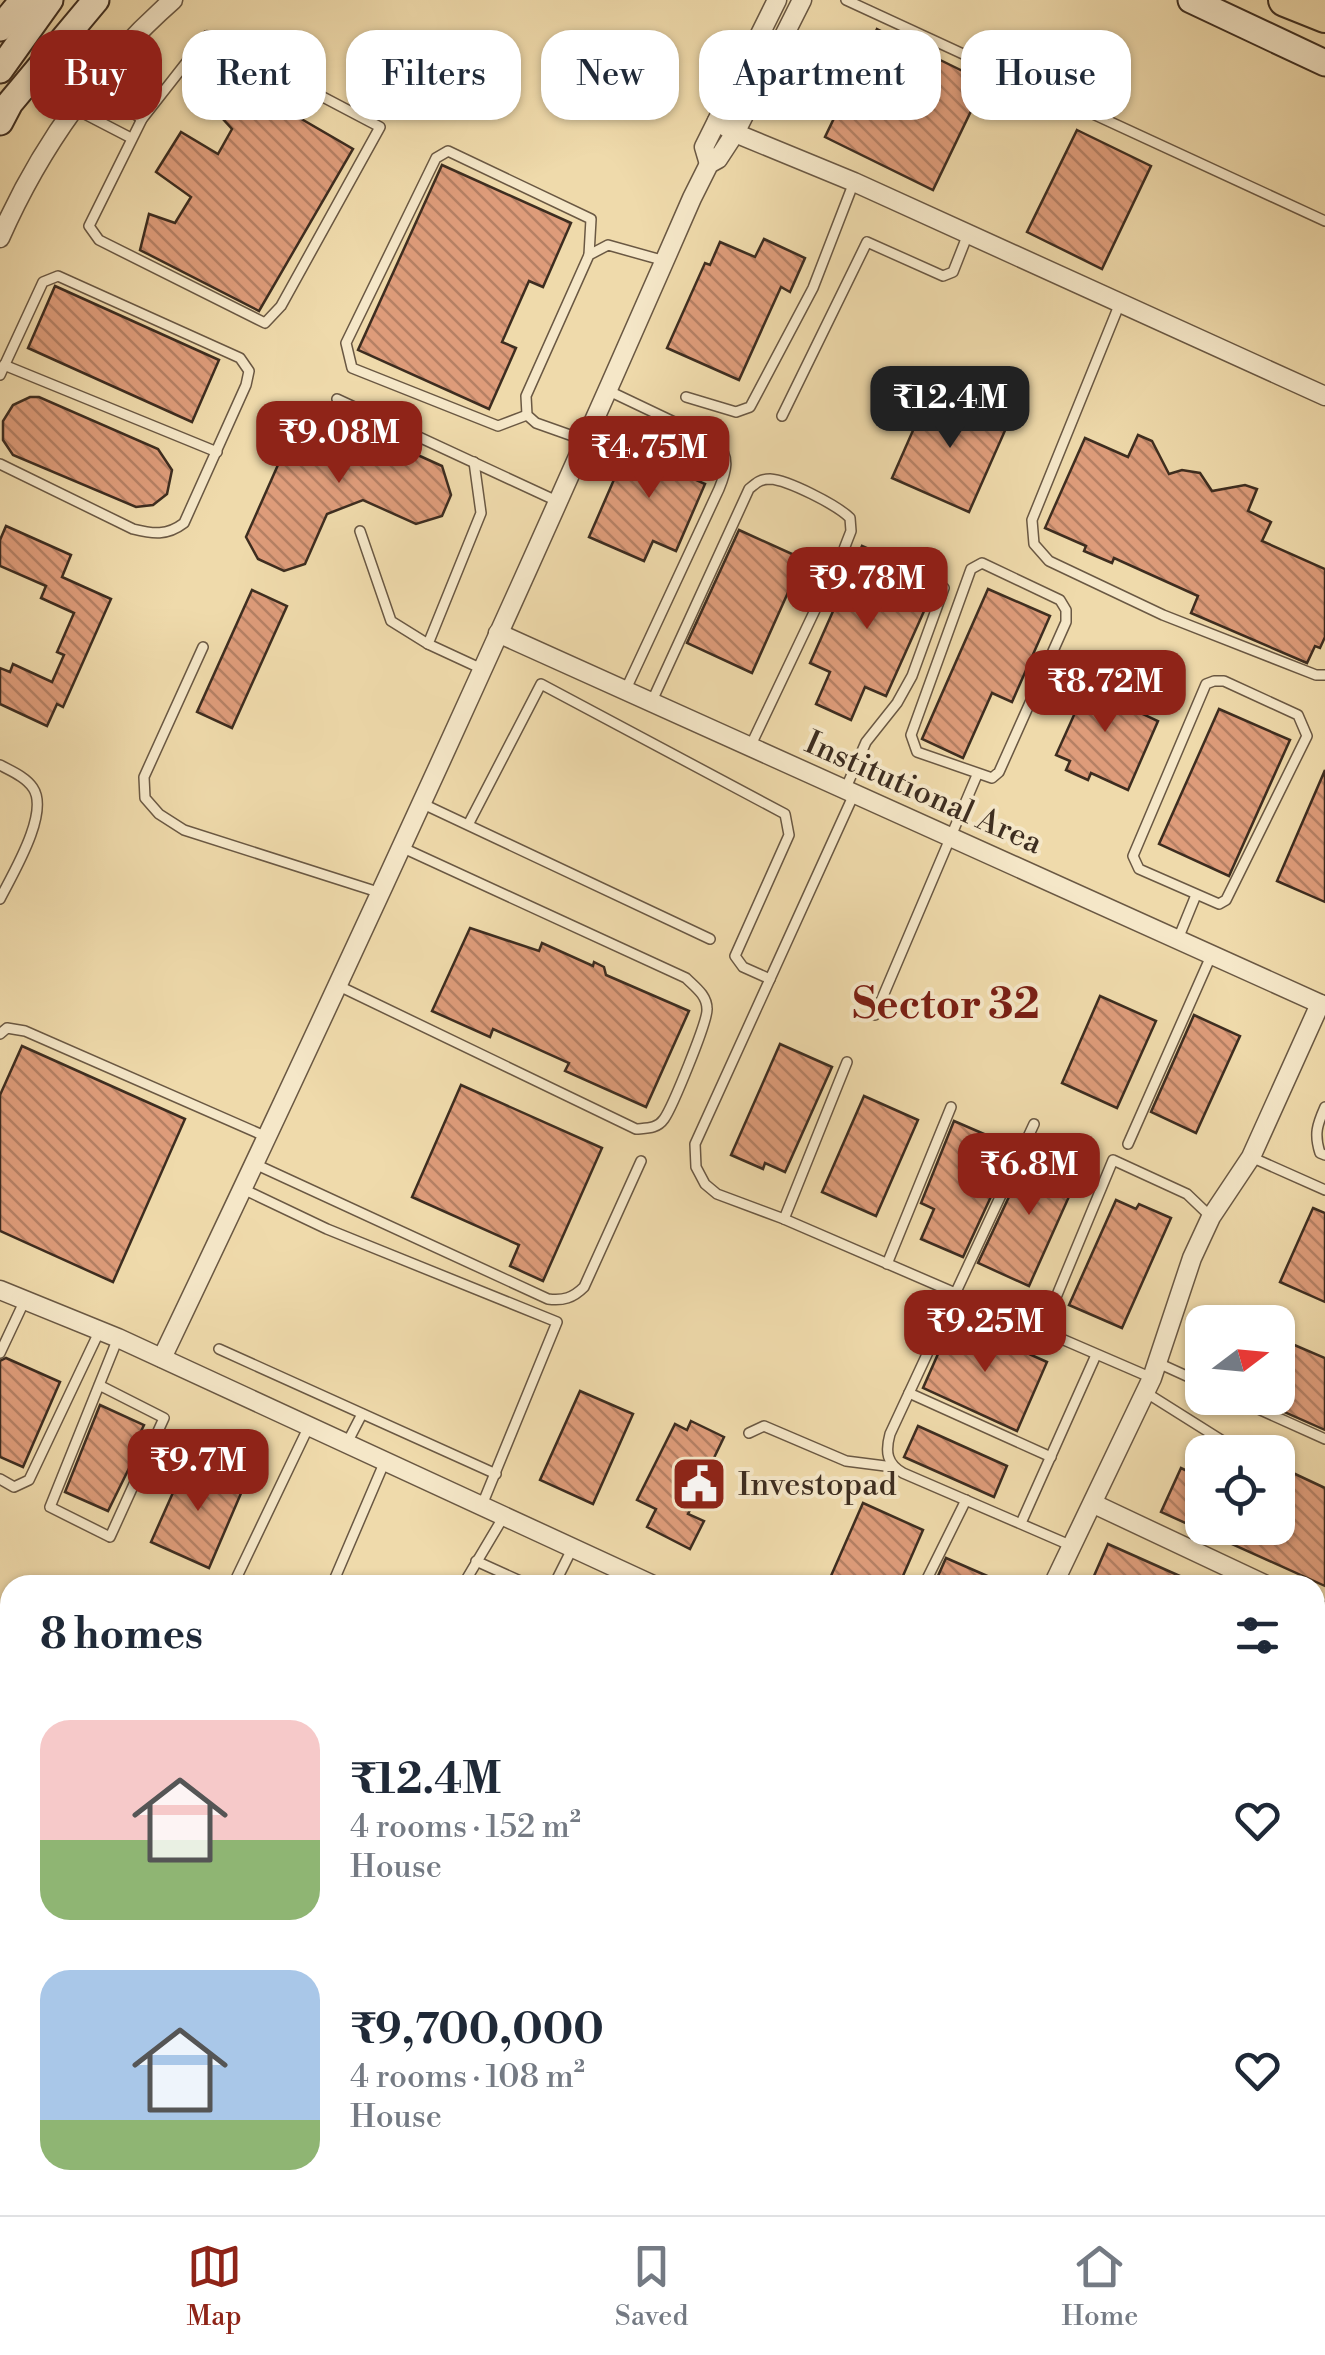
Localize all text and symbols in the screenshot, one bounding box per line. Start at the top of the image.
chip: Buy [30,30,162,120]
chip: Rent [182,30,326,120]
chip: Filters [346,30,521,120]
chip: New [541,30,679,120]
chip: Apartment [699,30,941,120]
chip: House [961,30,1131,120]
pin: ₹12.4M [869,366,1031,451]
text: ₹12.4M [892,378,1008,418]
pin: ₹9.08M [258,401,420,486]
text: ₹9.08M [278,413,400,453]
pin: ₹4.75M [568,416,730,501]
text: ₹4.75M [590,428,708,468]
pin: ₹9.78M [786,547,948,632]
text: ₹9.78M [809,559,925,599]
pin: ₹8.72M [1024,650,1186,735]
text: ₹8.72M [1047,662,1163,702]
street label: Institutional Area [799,723,1049,863]
district label: Sector 32 [852,979,1040,1032]
pin: ₹6.8M [959,1133,1099,1218]
text: ₹6.8M [980,1145,1078,1185]
pin: ₹9.25M [904,1290,1066,1375]
text: ₹9.25M [926,1302,1044,1342]
north arrow [1185,1305,1295,1415]
map controls [1185,1305,1295,1545]
pin: ₹9.7M [128,1429,268,1514]
button: locate [1185,1435,1295,1545]
text: ₹9.7M [150,1441,246,1481]
public building icon: Investopad [669,1454,729,1514]
place label: Investopad [738,1465,897,1505]
icon: filters [1230,1608,1285,1663]
text: 8 homes [40,1609,203,1662]
text: ₹12.4M [350,1754,501,1807]
icon: home [120,1760,240,1880]
icon: heart [1230,1793,1285,1848]
text: 4 rooms · 152 m² [350,1807,581,1847]
text: House [350,1847,442,1887]
text: ₹9,700,000 [350,2004,604,2057]
icon: home [120,2010,240,2130]
icon: heart [1230,2043,1285,2098]
text: 4 rooms · 108 m² [350,2057,585,2097]
text: House [350,2097,442,2137]
tab: Map [187,2239,242,2334]
tab: Saved [615,2239,688,2334]
tab: Home [1062,2239,1138,2334]

